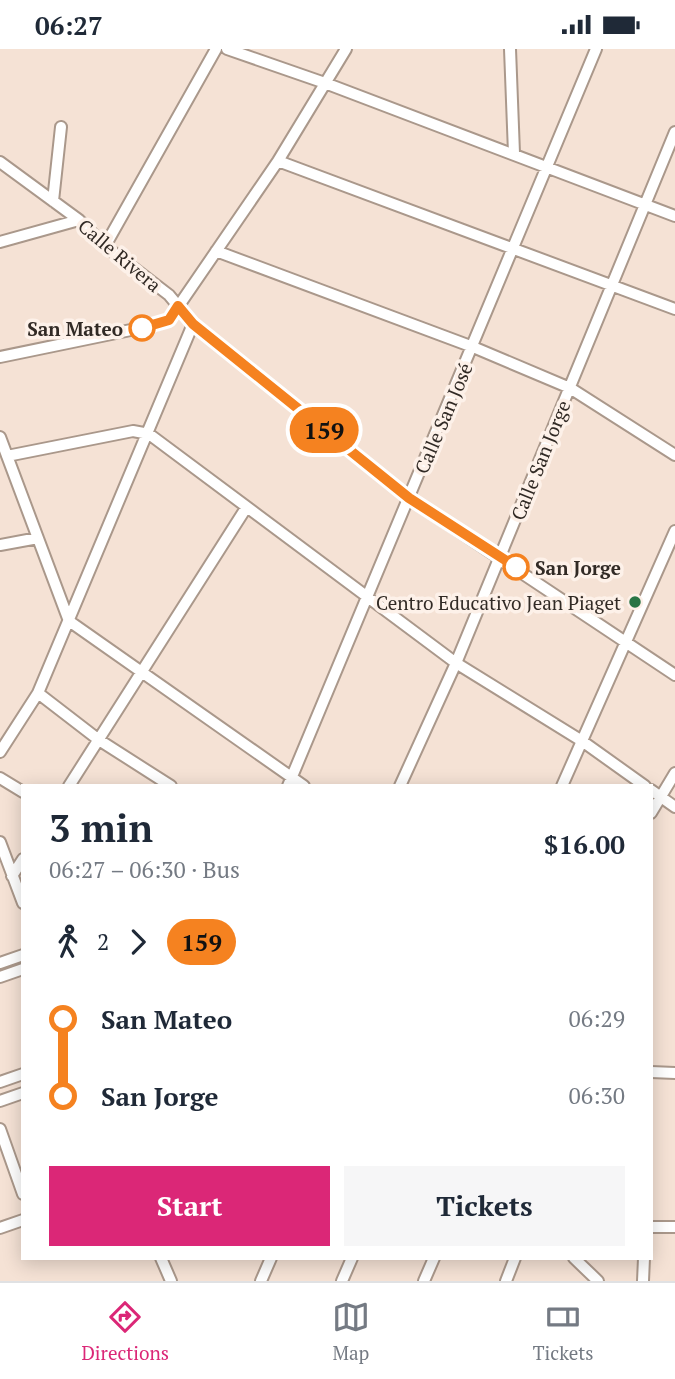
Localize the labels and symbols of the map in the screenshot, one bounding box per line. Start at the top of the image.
street label: Calle Rivera [73,213,167,297]
marker: San Mateo [129,315,155,341]
place label: San Mateo [27,316,123,341]
street label: Calle San José [408,359,478,477]
street label: Calle San Jorge [505,396,575,524]
line badge: 159 [284,407,364,453]
marker: San Jorge [503,554,529,580]
place label: San Jorge [535,555,621,580]
place label: Centro Educativo Jean Piaget [376,590,621,615]
marker: Centro Educativo Jean Piaget [627,594,643,610]

